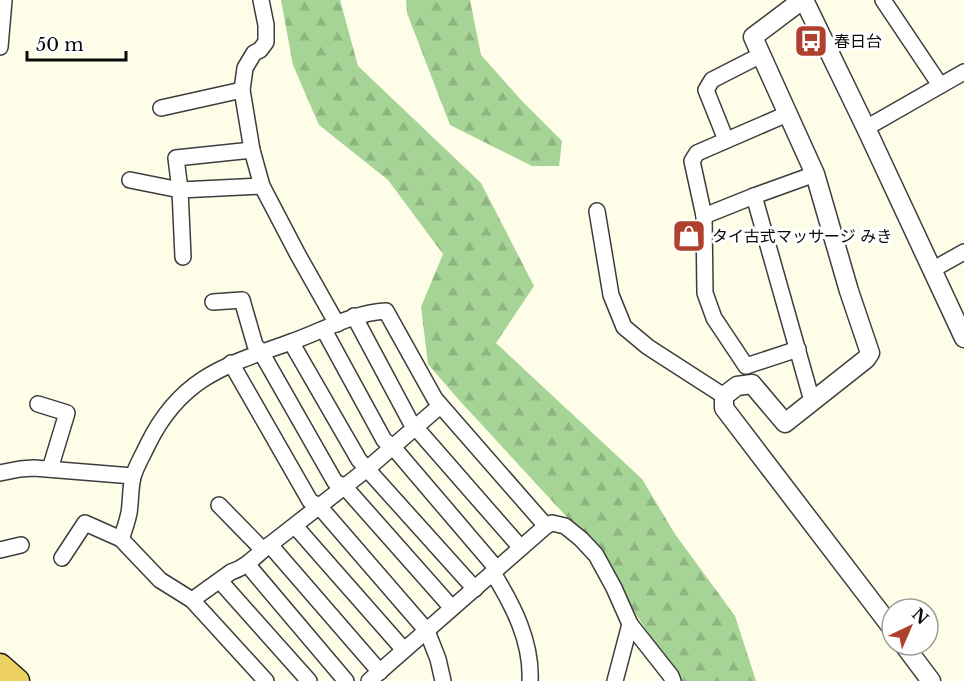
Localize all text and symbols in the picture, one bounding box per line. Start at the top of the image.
bus stop icon: 春日台 [793,23,829,59]
scale bar [27,24,126,62]
place label: 春日台 [834,31,882,51]
text: 50 m [36,34,84,56]
shop icon: タイ古式マッサージ みき [671,218,707,254]
place label: タイ古式マッサージ みき [712,226,892,246]
north arrow [880,597,940,657]
text: N [908,604,933,629]

